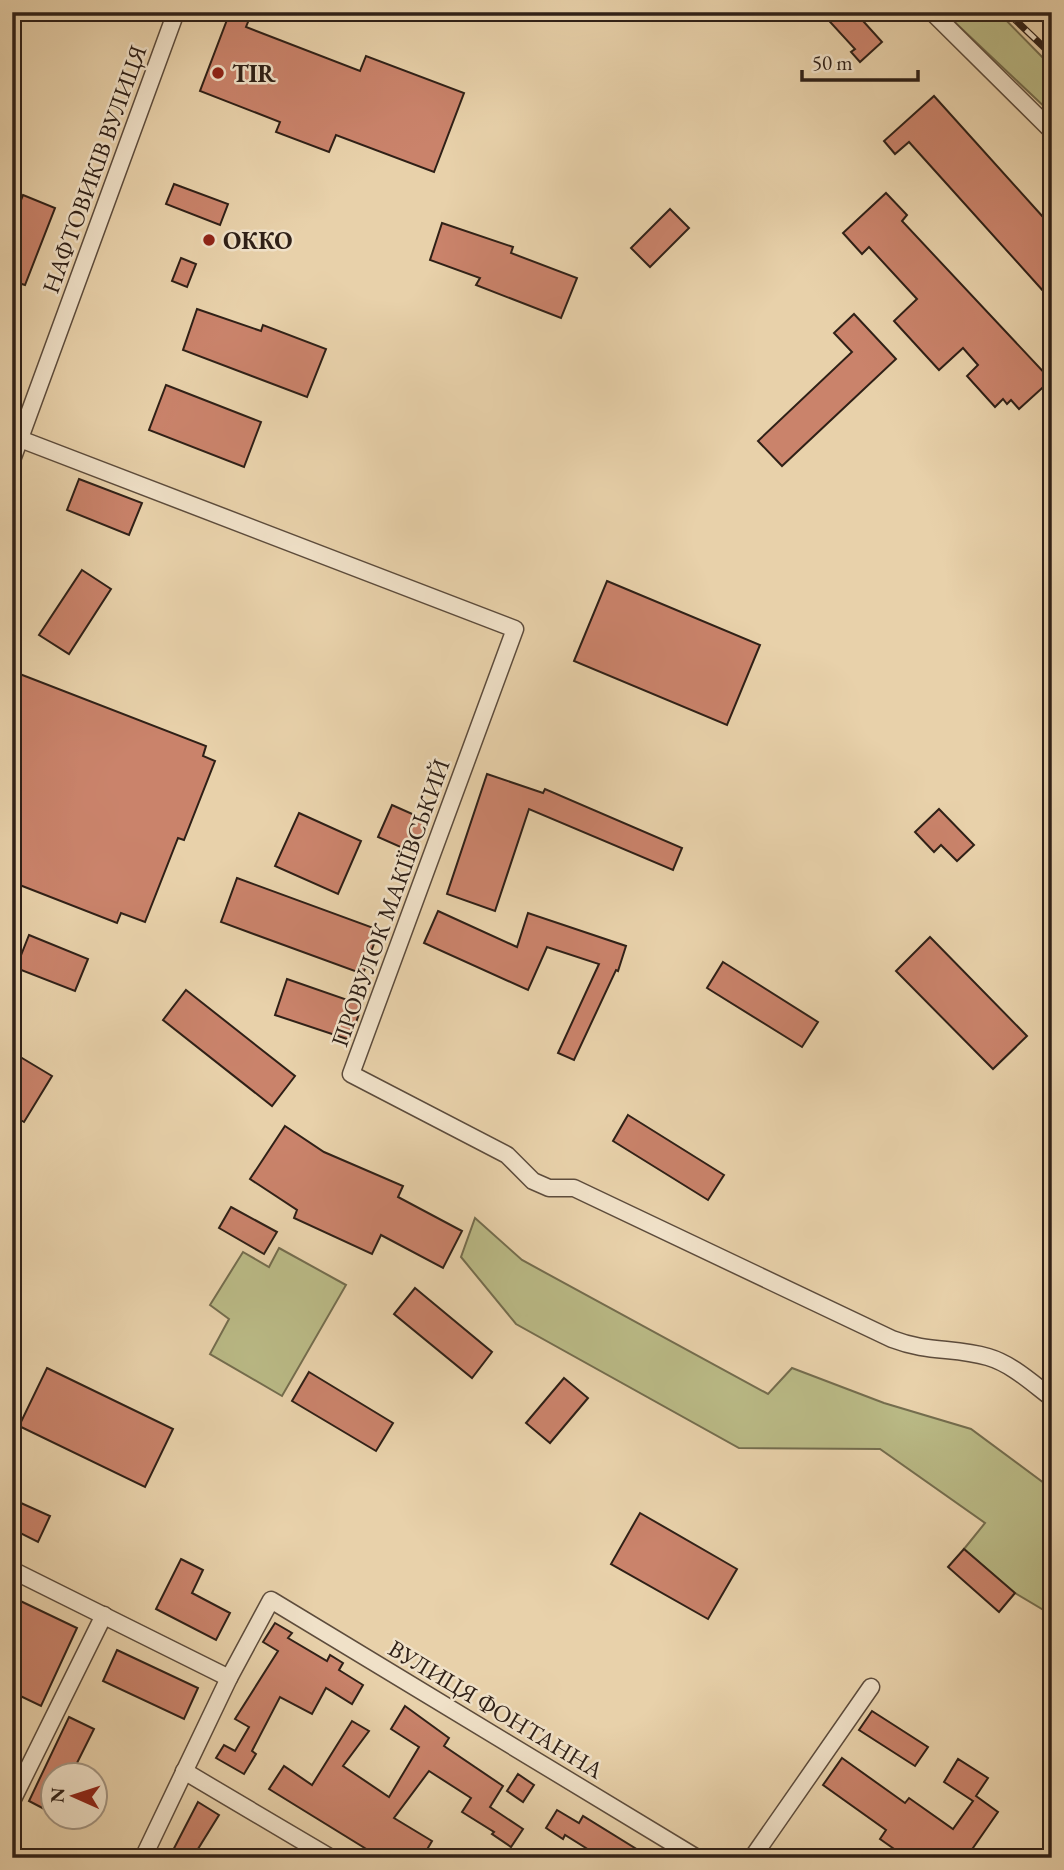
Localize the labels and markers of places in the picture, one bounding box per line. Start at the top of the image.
place label: TIR [232,58,276,89]
marker: TIR [210,65,226,81]
place label: ОККО [223,225,292,256]
marker: ОККО [201,232,217,248]

